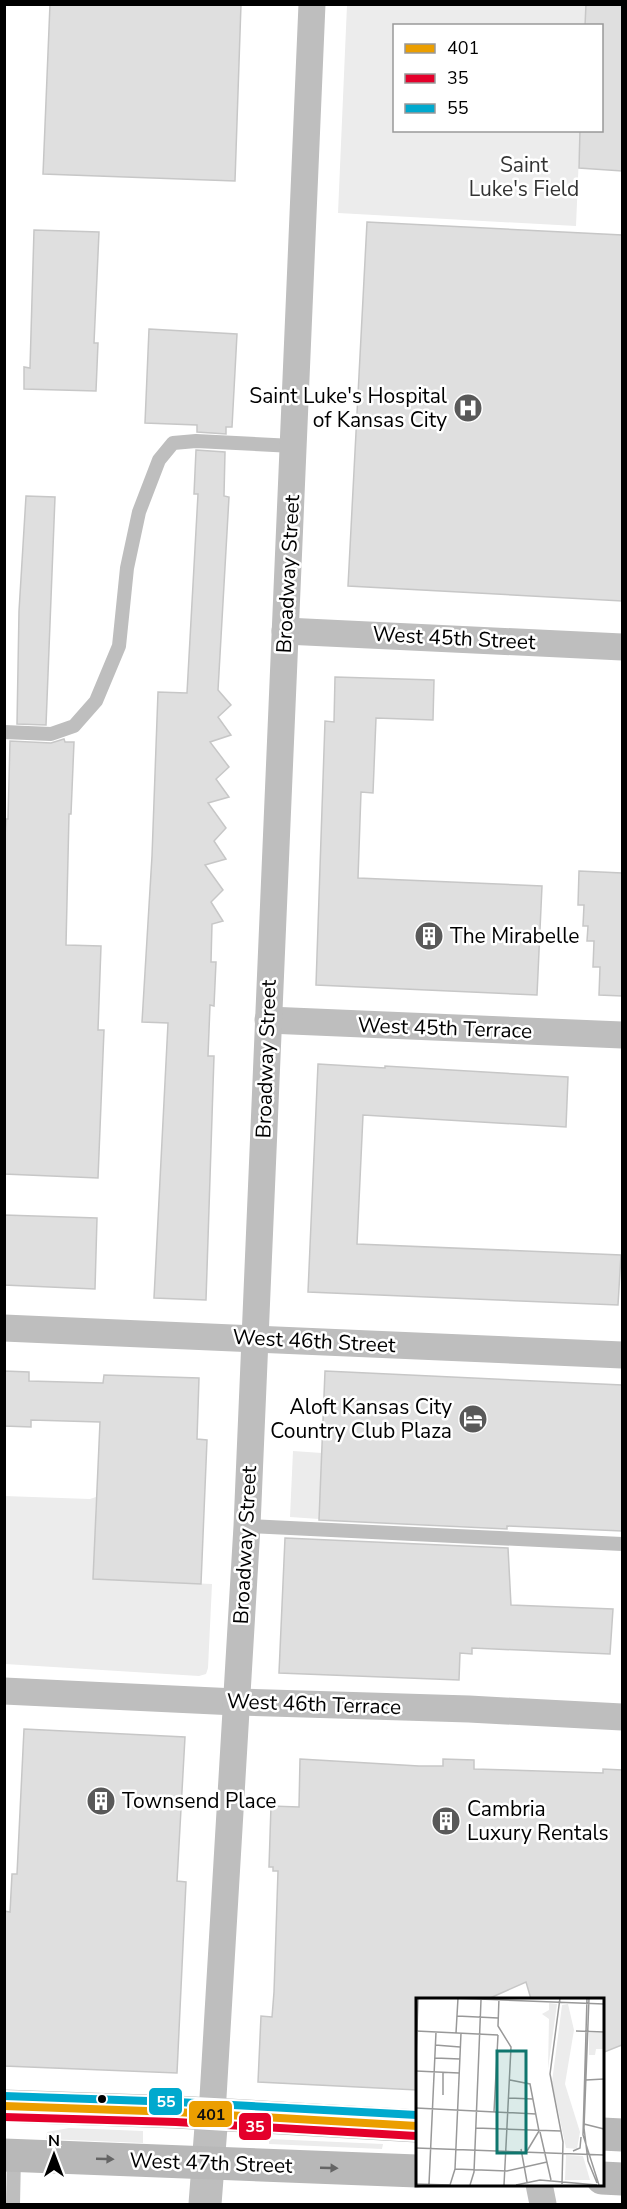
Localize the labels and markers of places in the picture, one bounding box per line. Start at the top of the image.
place label: Saint Luke's Hospital of Kansas City [249,382,448,434]
hospital icon: Saint Luke's Hospital of Kansas City [452,392,484,424]
building icon: The Mirabelle [413,920,445,952]
place label: The Mirabelle [450,922,579,950]
place label: Aloft Kansas City Country Club Plaza [270,1393,452,1445]
hotel icon: Aloft Kansas City Country Club Plaza [457,1403,489,1435]
building icon: Townsend Place [85,1785,117,1817]
place label: Townsend Place [122,1787,276,1815]
place label: Cambria Luxury Rentals [467,1795,609,1847]
building icon: Cambria Luxury Rentals [430,1805,462,1837]
unlabelled marker [96,2093,108,2105]

